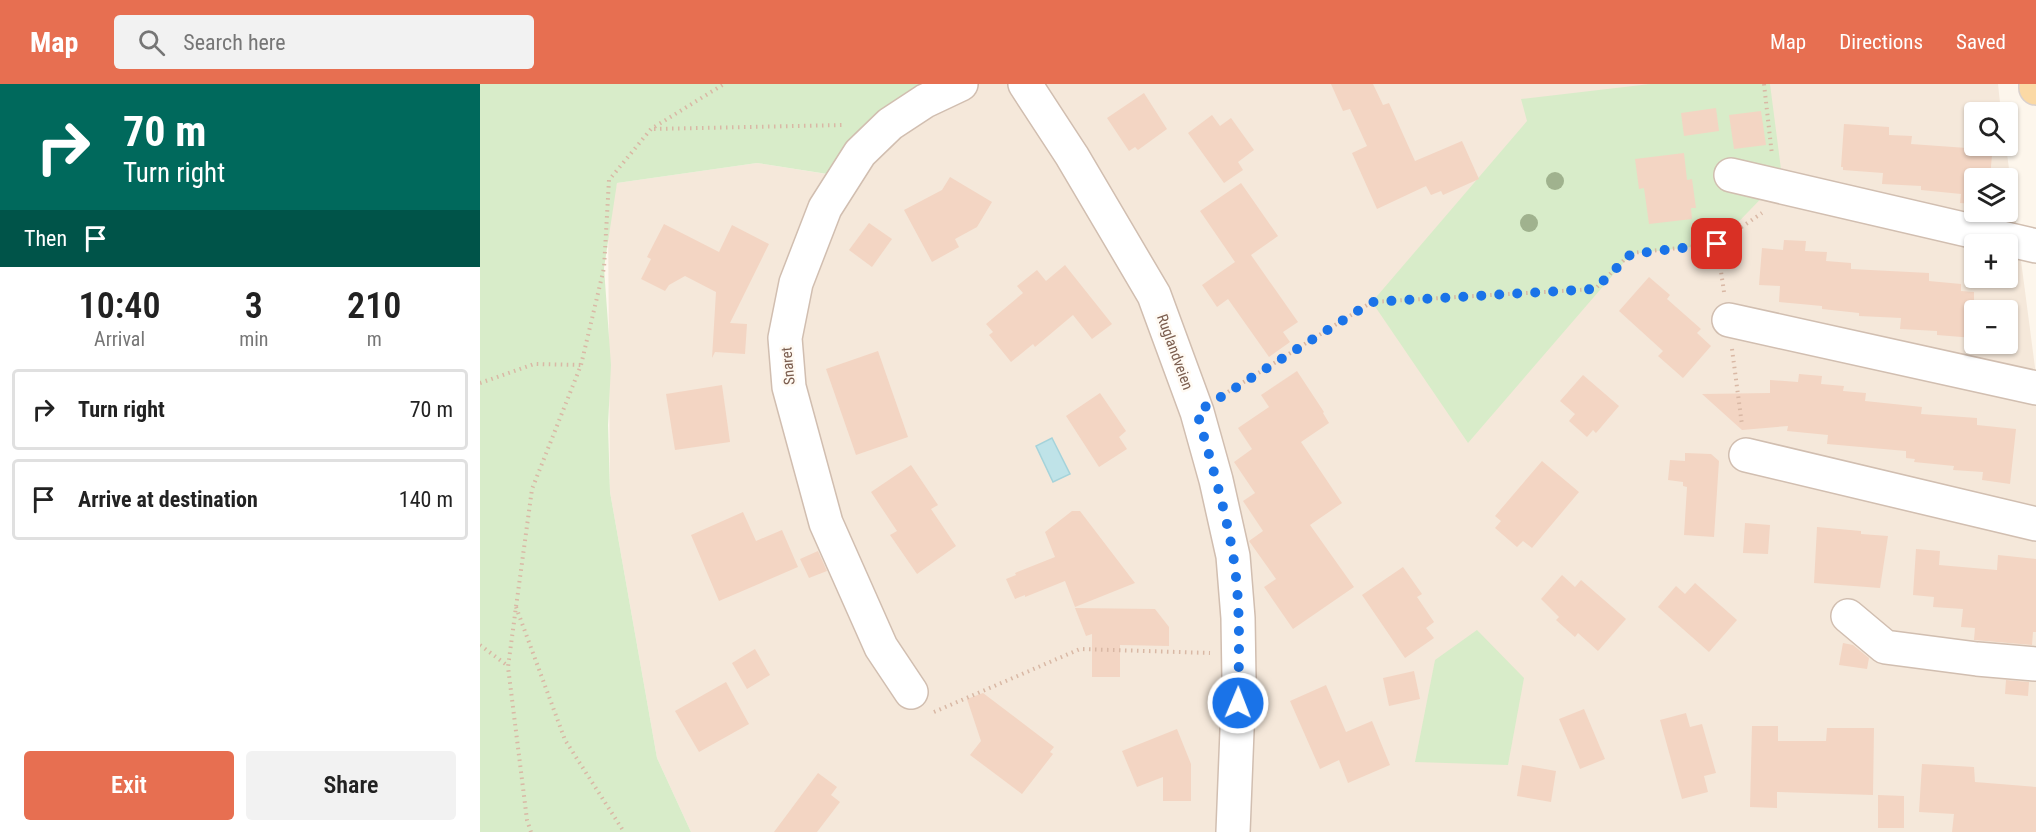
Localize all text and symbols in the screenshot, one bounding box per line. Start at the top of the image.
search box [114,15,534,69]
text: Map [30,26,78,59]
icon: search [135,26,168,59]
text: Search here [183,30,286,55]
text: Map [1770,30,1806,54]
text: Directions [1839,30,1923,54]
text: Saved [1956,30,2006,54]
map controls [1964,102,2018,354]
button: search [1964,102,2018,156]
text: 70 m [123,107,206,156]
icon: right [24,108,102,186]
text: Turn right [123,157,225,189]
button: layers [1964,168,2018,222]
pin [1691,218,1742,269]
icon: arrive [79,222,112,255]
text: Then [24,226,67,251]
icon: arrive [1700,227,1733,260]
button: + [1964,234,2018,288]
text: 10:40 [79,285,161,327]
text: 3 [245,285,263,327]
text: 210 [347,285,401,327]
button: − [1964,300,2018,354]
street label: Ruglandveien [1153,312,1197,392]
text: Arrival [94,327,145,351]
text: min [239,327,268,351]
text: m [367,327,382,351]
street label: Snaret [777,346,799,386]
icon: right [27,393,60,426]
text: Turn right [78,397,165,422]
text: 70 m [410,397,453,422]
icon: arrive [27,483,60,516]
text: Arrive at destination [78,487,258,512]
text: 140 m [399,487,453,512]
position arrow [1206,671,1270,735]
button: Exit [24,751,234,820]
button: Share [246,751,456,820]

